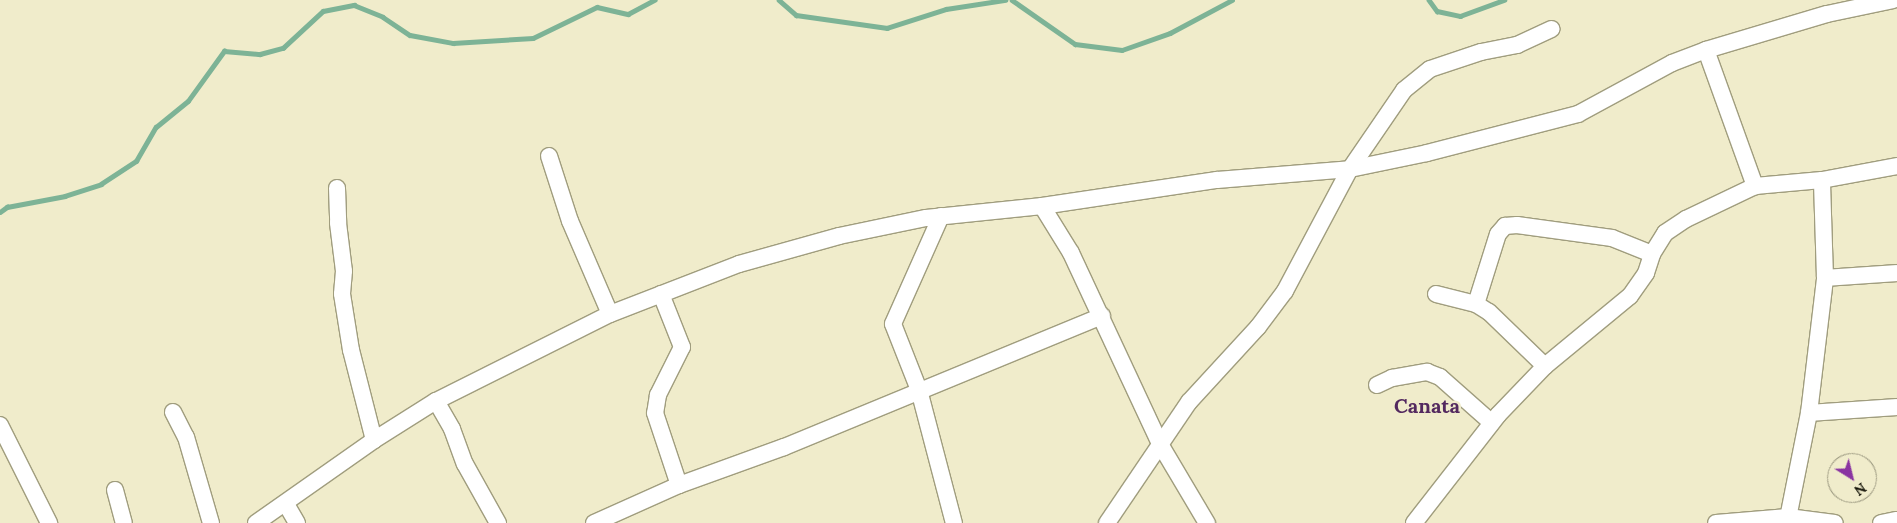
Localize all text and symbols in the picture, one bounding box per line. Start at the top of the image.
district label: Canata [1394,393,1460,417]
north arrow [1827,453,1877,503]
text: N [1851,479,1870,500]

